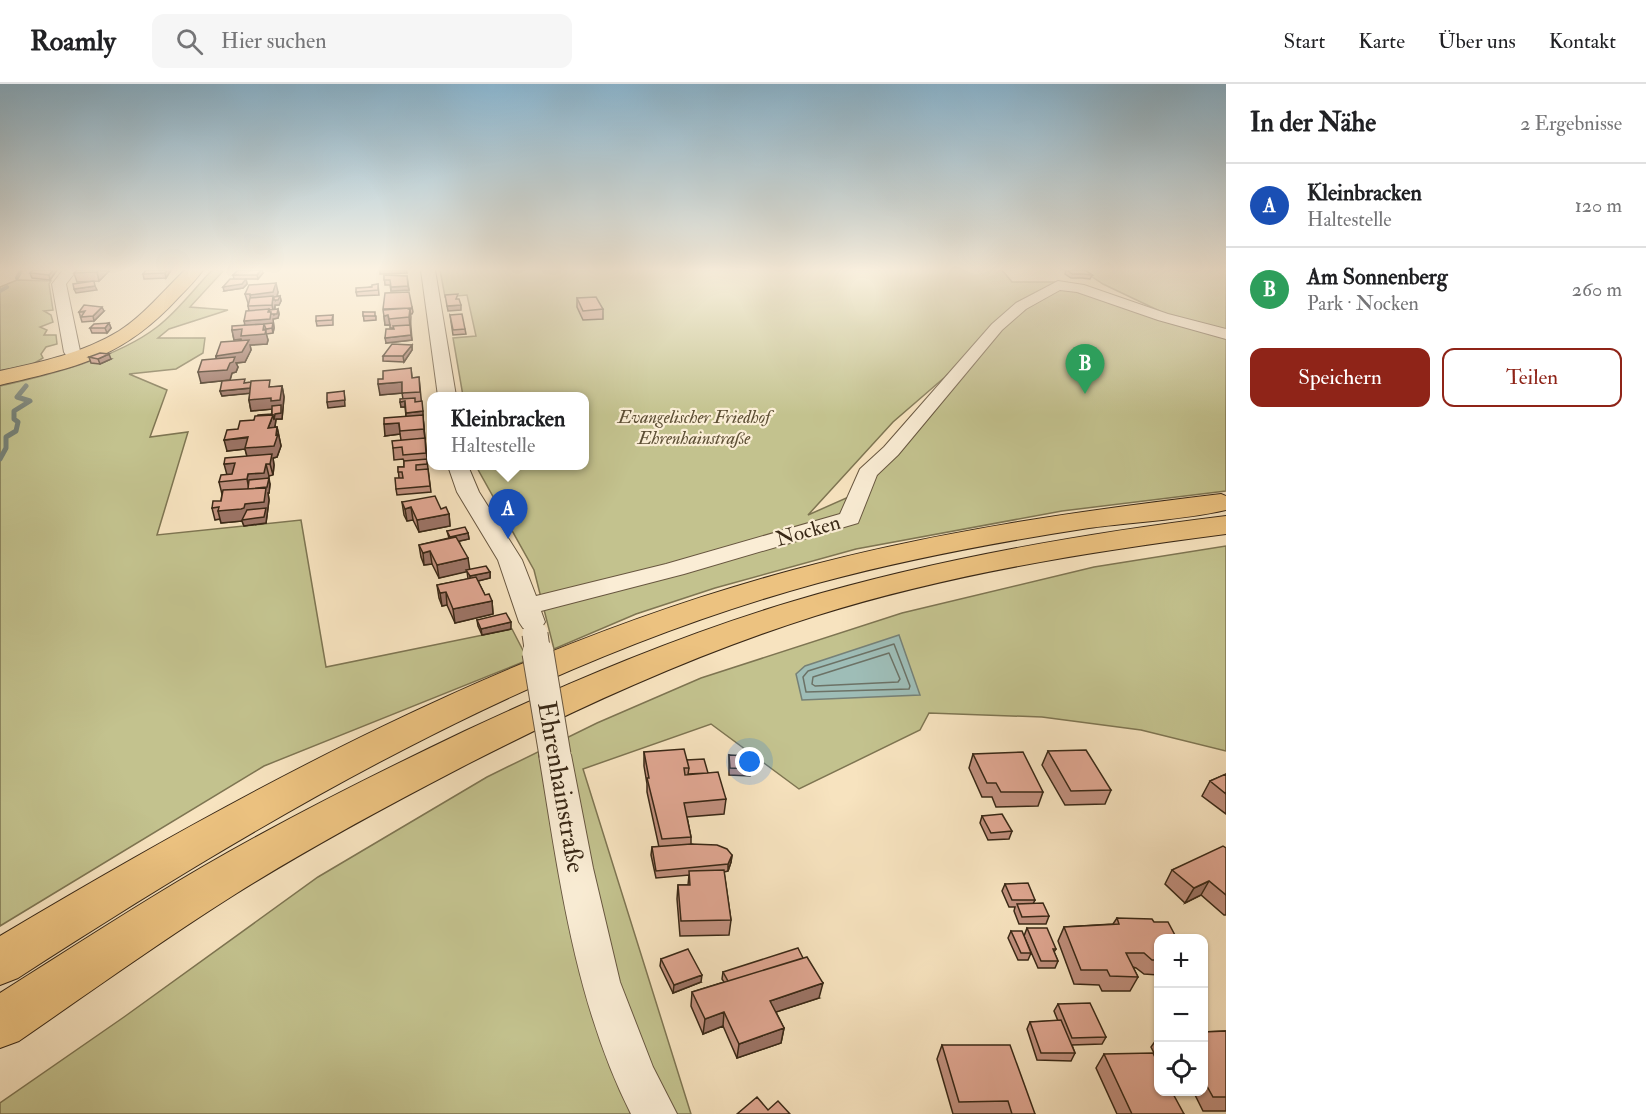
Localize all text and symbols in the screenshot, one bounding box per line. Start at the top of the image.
search box [152,14,572,68]
text: Roamly [30,24,116,59]
icon: search [173,25,206,58]
text: Hier suchen [221,27,327,55]
text: Start [1283,28,1325,55]
text: Karte [1358,28,1405,55]
text: Über uns [1438,28,1516,55]
text: Kontakt [1549,28,1616,55]
text: In der Nähe [1250,107,1376,139]
text: 2 Ergebnisse [1520,111,1622,136]
text: Kleinbracken [1307,179,1422,207]
text: A [1263,193,1276,218]
text: 120 m [1575,193,1622,218]
text: Haltestelle [1307,207,1392,232]
text: Am Sonnenberg [1307,263,1448,291]
text: B [1263,277,1276,302]
text: 260 m [1572,277,1622,302]
text: Park · Nocken [1307,291,1419,316]
pin: B [1066,344,1104,394]
button: Speichern [1250,348,1430,407]
button: Teilen [1442,348,1622,407]
popup [427,392,589,470]
text: Kleinbracken [451,405,565,433]
park label: Evangelischer Friedhof Ehrenhainstraße [617,406,775,450]
text: Haltestelle [451,433,535,458]
pin: A [488,490,528,539]
street label: Nocken [772,509,844,553]
street label: Ehrenhainstraße [530,699,592,875]
your location [735,747,764,776]
map controls [1154,934,1208,1096]
button: + [1154,934,1208,988]
button: − [1154,988,1208,1042]
button: locate [1154,1042,1208,1096]

